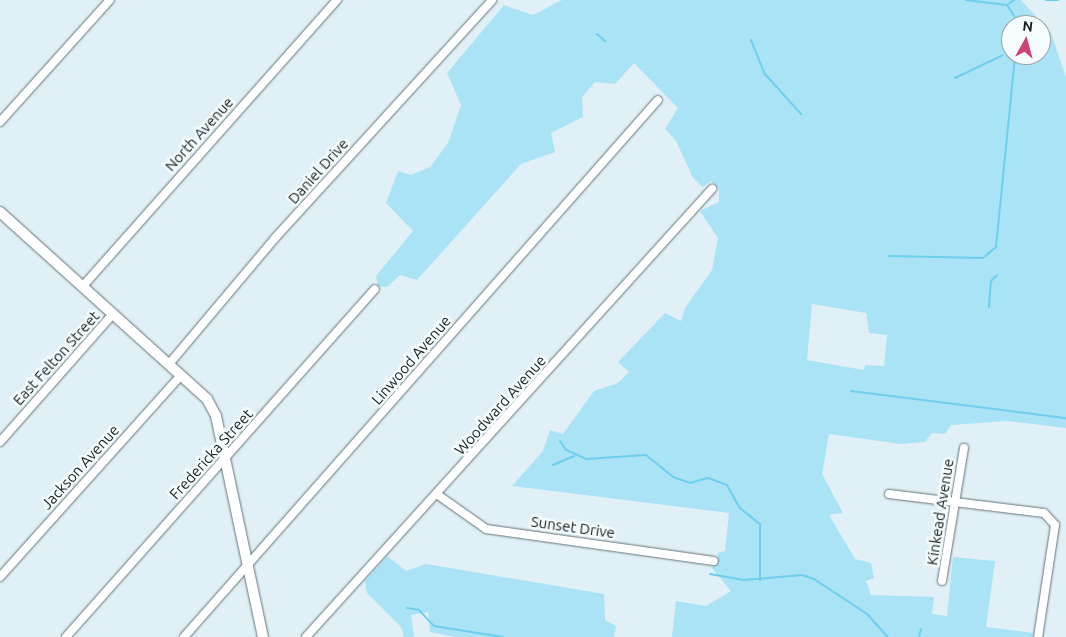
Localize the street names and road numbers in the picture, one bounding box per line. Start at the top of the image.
street label: North Avenue [161,93,237,175]
street label: Daniel Drive [284,135,352,207]
street label: East Felton Street [9,307,103,409]
street label: Linwood Avenue [368,312,454,408]
street label: Woodward Avenue [451,352,549,458]
street label: Fredericka Street [166,405,256,503]
street label: Jackson Avenue [37,421,123,513]
street label: Kinkead Avenue [923,457,957,567]
street label: Sunset Drive [530,512,616,542]

